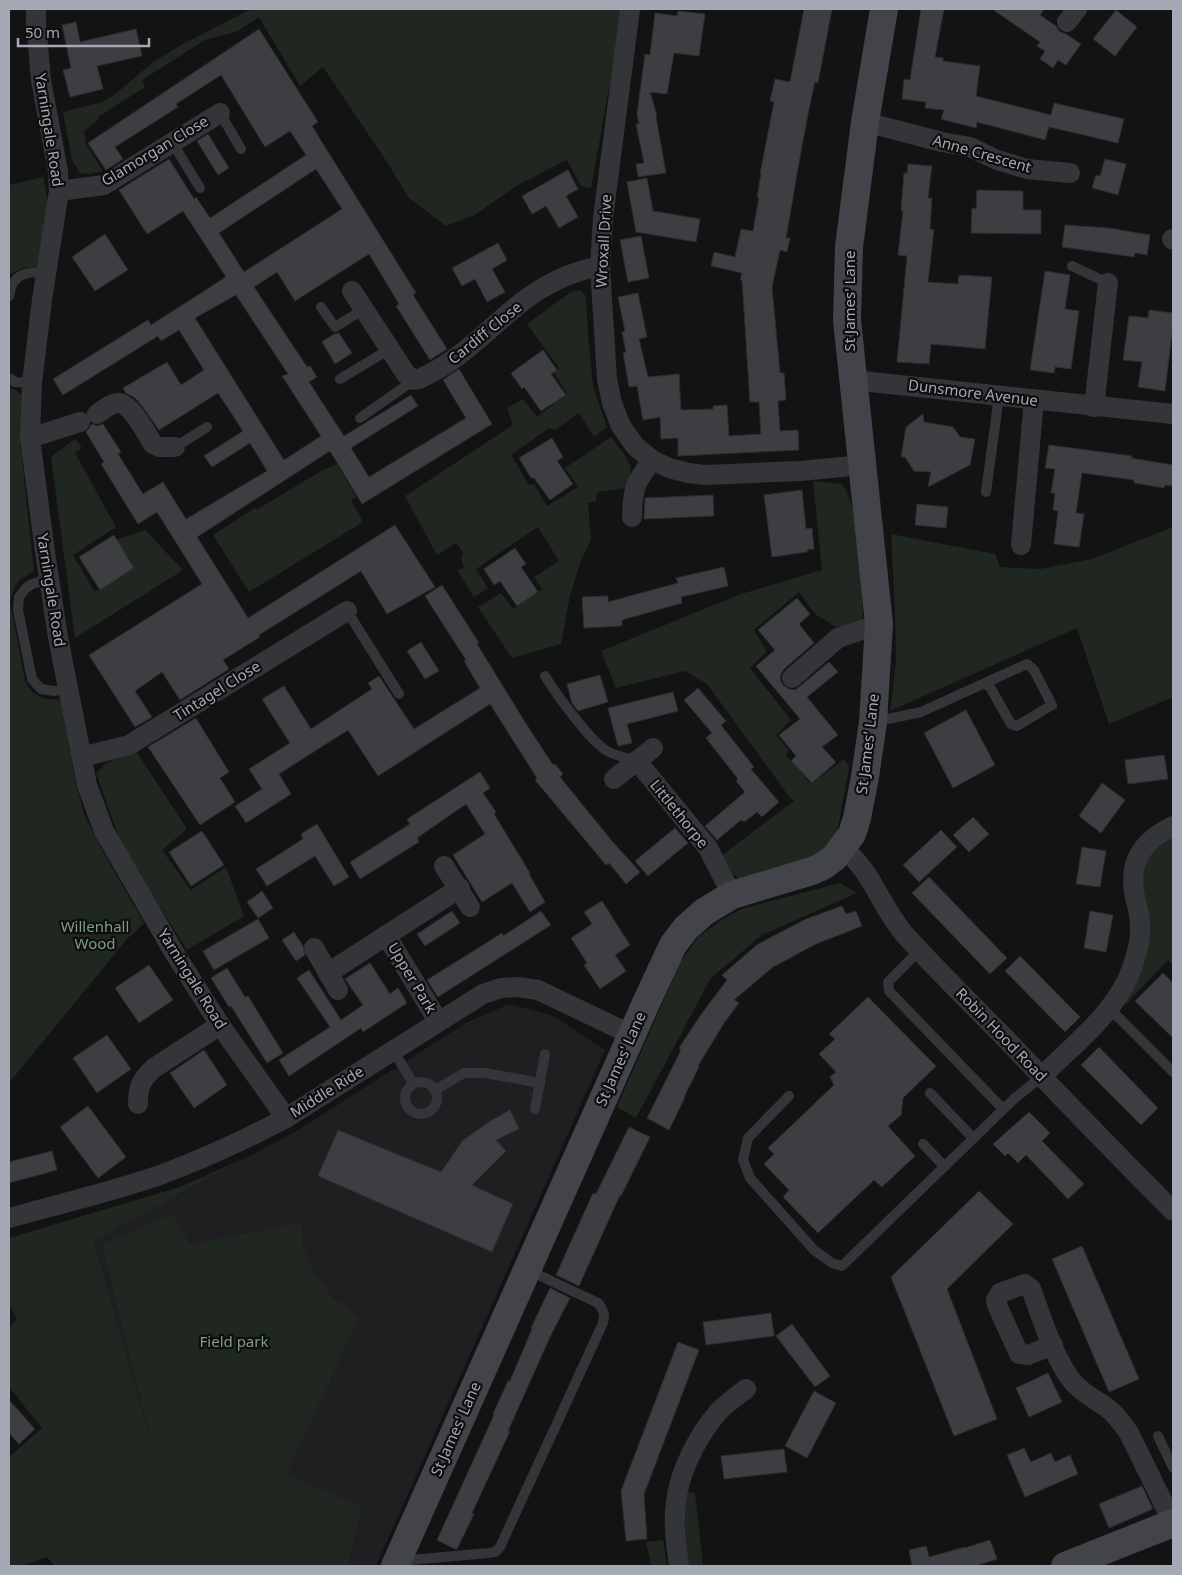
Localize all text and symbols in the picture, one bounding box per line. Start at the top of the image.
scale bar [18,15,149,47]
text: 50 m [25,22,60,42]
street label: Yarningale Road [31,72,69,188]
street label: Glamorgan Close [97,110,212,190]
street label: Anne Crescent [931,129,1035,177]
street label: Wroxall Drive [591,194,615,288]
street label: St James' Lane [839,250,859,352]
street label: Cardiff Close [443,296,525,368]
street label: Dunsmore Avenue [907,374,1039,410]
street label: Yarningale Road [33,532,71,648]
street label: Tintagel Close [169,655,264,725]
street label: St James' Lane [851,693,883,795]
street label: Littlethorpe [646,775,714,852]
park label: Willenhall Wood [61,916,129,953]
street label: Yarningale Road [154,925,232,1032]
street label: Upper Park [384,938,442,1017]
street label: Robin Hood Road [952,983,1052,1086]
street label: St James' Lane [590,1008,650,1109]
street label: Middle Ride [286,1061,367,1122]
park label: Field park [200,1331,268,1351]
street label: St James' Lane [425,1378,485,1479]

